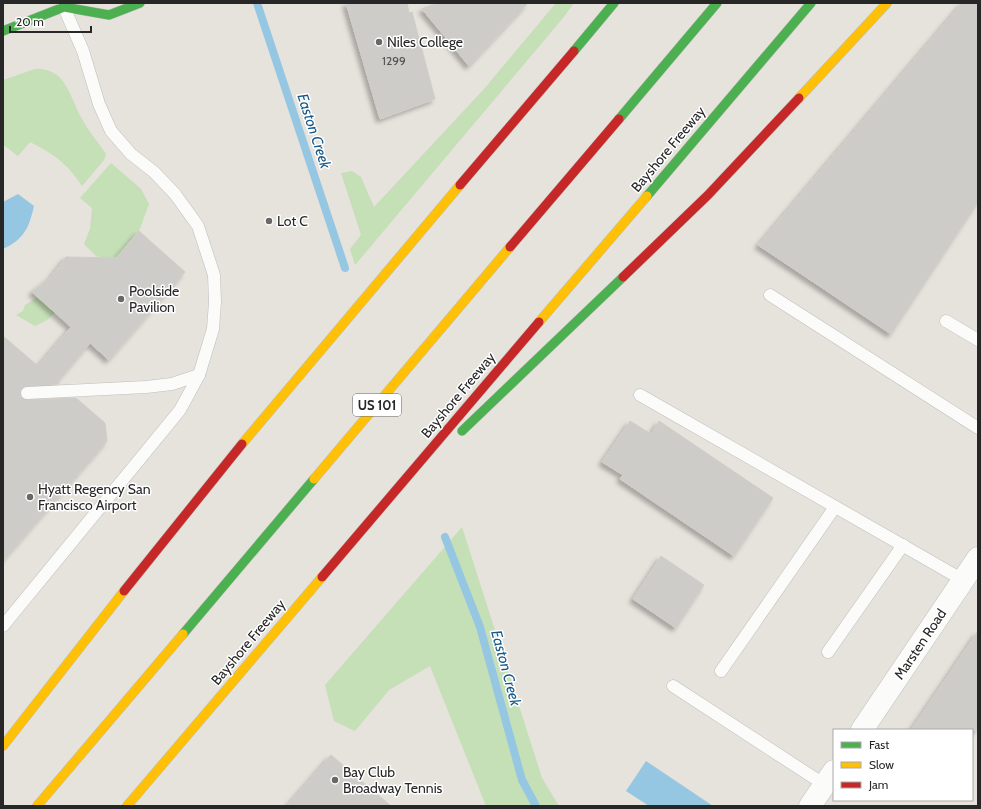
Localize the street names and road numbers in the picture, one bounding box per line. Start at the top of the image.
street label: Bayshore Freeway [627,102,709,196]
street label: Bayshore Freeway [417,348,499,442]
road number: US 101 [353,394,401,416]
street label: Bayshore Freeway [207,595,289,689]
street label: Marsten Road [890,605,950,683]

